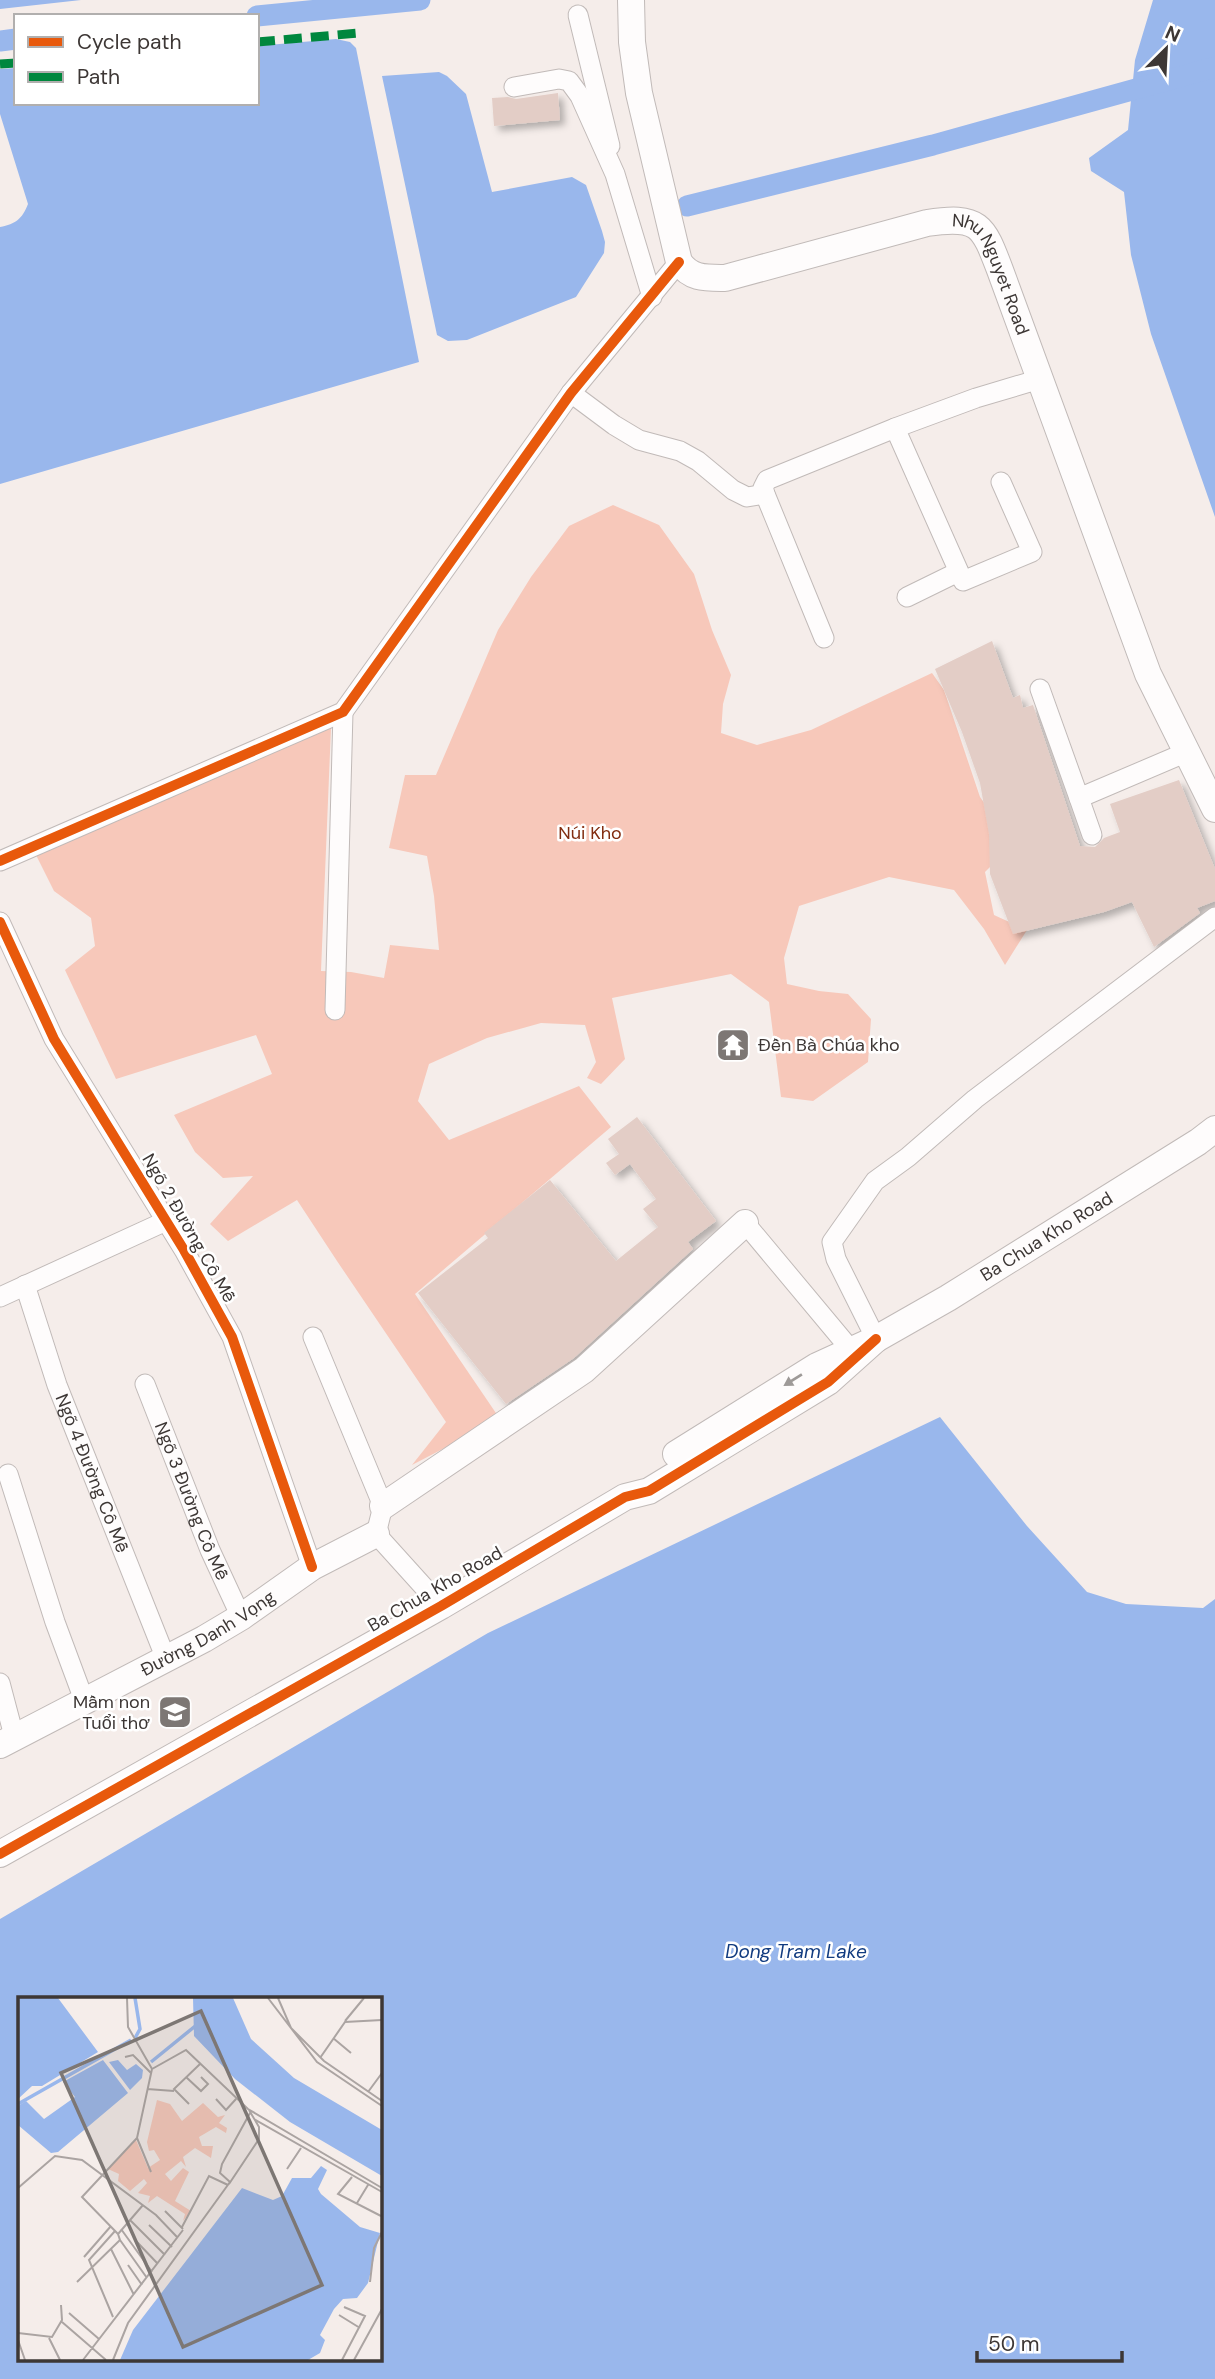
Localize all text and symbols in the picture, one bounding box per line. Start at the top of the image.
legend [14,14,259,105]
north arrow [1131,14,1201,84]
text: N [1161,20,1184,48]
text: Cycle path [77,28,182,56]
text: Path [77,63,120,91]
street label: Nhu Nguyet Road [951,208,1035,338]
park label: Núi Kho [558,821,622,845]
temple icon: Đền Bà Chúa kho [714,1026,752,1064]
place label: Đền Bà Chúa kho [758,1033,900,1057]
street label: Ngõ 2 Đường Cô Mễ [137,1149,241,1307]
street label: Ba Chua Kho Road [976,1186,1117,1287]
one-way arrow [783,1374,803,1387]
street label: Ngõ 4 Đường Cô Mễ [50,1390,134,1556]
street label: Ngõ 3 Đường Cô Mễ [149,1418,234,1584]
street label: Ba Chua Kho Road [363,1541,507,1637]
street label: Đường Danh Vọng [136,1585,280,1682]
place label: Mầm non Tuổi thơ [73,1690,150,1735]
school or university icon: Mầm non Tuổi thơ [156,1693,194,1731]
water label: Dong Tram Lake [725,1939,867,1964]
inset map [18,1997,382,2362]
scale bar [977,2320,1122,2364]
text: 50 m [988,2330,1039,2358]

